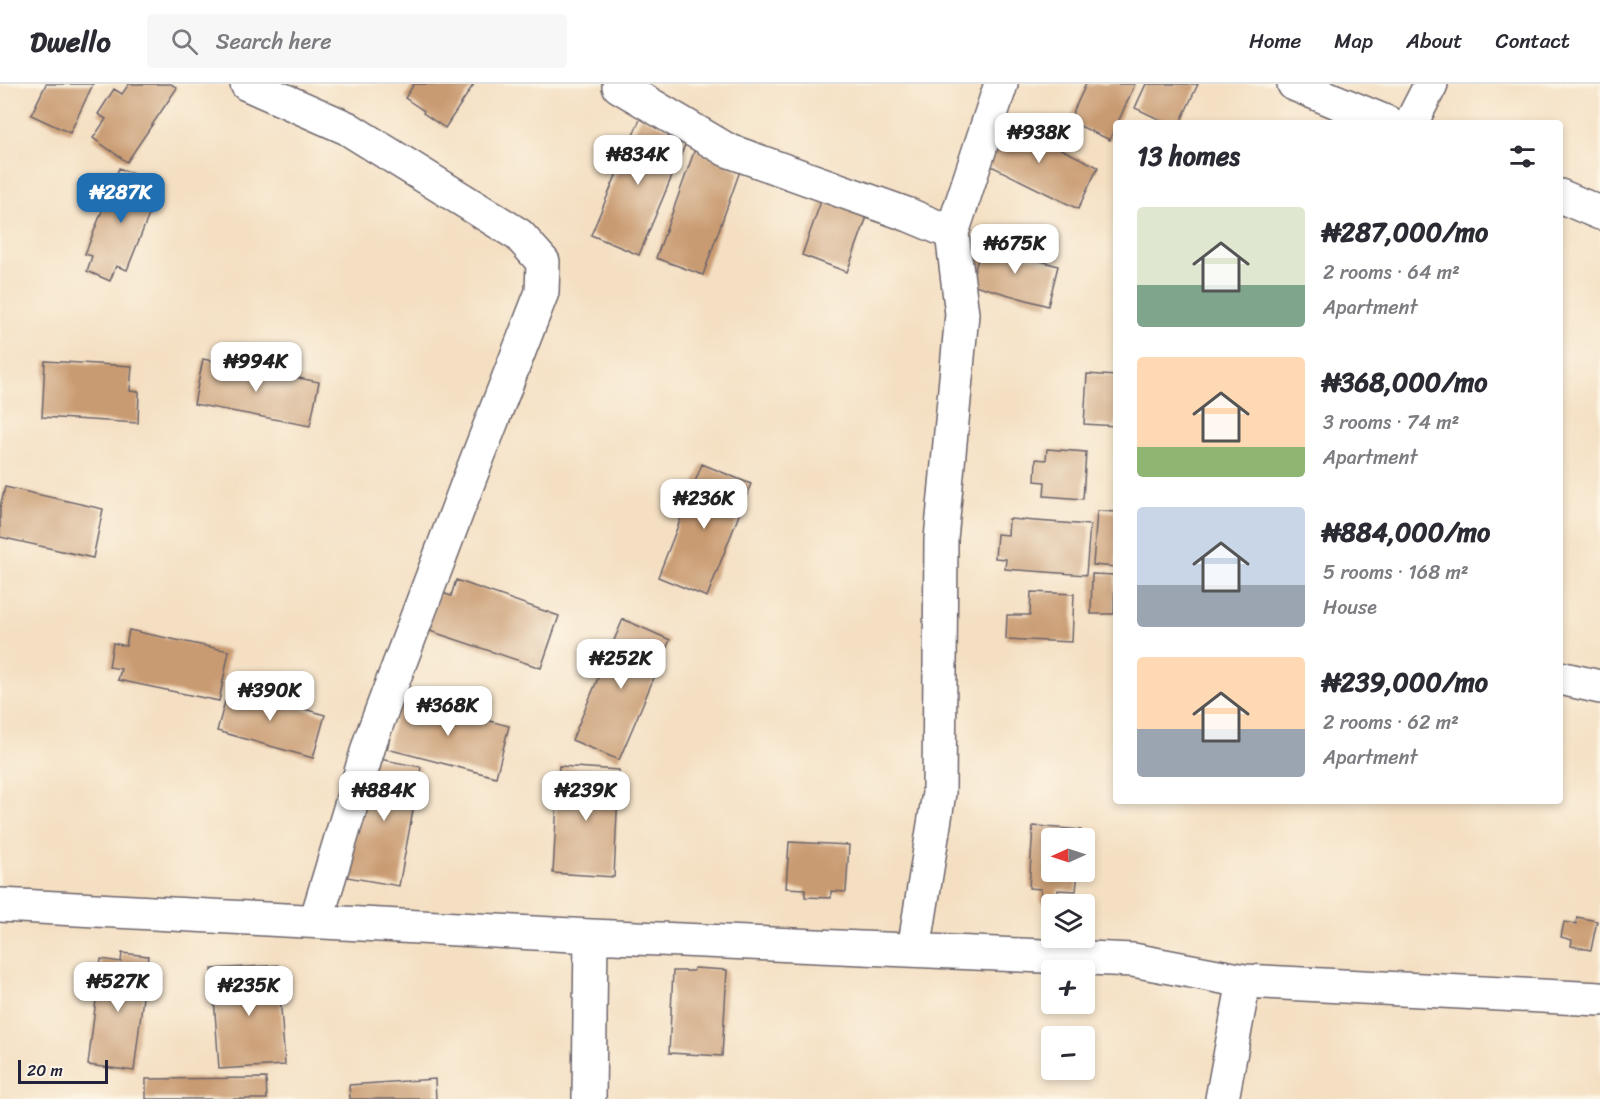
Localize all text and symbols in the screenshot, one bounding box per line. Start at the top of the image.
search box [147,14,567,68]
text: Dwello [30,17,111,66]
text: Search here [216,22,332,61]
text: Home [1249,22,1301,60]
text: Map [1334,22,1373,60]
text: About [1406,22,1463,60]
text: Contact [1496,22,1570,60]
icon: search [168,25,201,58]
pin: ₦938K [997,113,1081,164]
text: ₦938K [1009,115,1069,150]
text: 13 homes [1137,133,1240,179]
pin: ₦834K [596,135,680,186]
text: ₦834K [608,137,669,172]
icon: filters [1506,140,1539,173]
pin: ₦287K [79,173,163,224]
text: ₦287K [91,175,151,210]
text: ₦287,000/mo [1323,209,1488,255]
pin: ₦675K [973,224,1057,275]
text: ₦675K [985,226,1045,261]
icon: home [1185,231,1257,303]
text: 2 rooms · 64 m² [1323,255,1460,290]
text: Apartment [1323,290,1417,325]
pin: ₦994K [214,342,298,393]
text: ₦994K [225,344,287,379]
text: ₦368,000/mo [1323,359,1487,405]
icon: home [1185,381,1257,453]
text: 3 rooms · 74 m² [1323,405,1459,440]
text: Apartment [1323,440,1417,475]
pin: ₦236K [662,479,746,530]
text: ₦236K [674,481,734,516]
text: ₦884,000/mo [1323,509,1490,555]
icon: home [1185,531,1257,603]
text: 5 rooms · 168 m² [1323,555,1469,590]
text: House [1323,590,1377,625]
pin: ₦252K [579,639,663,690]
text: ₦252K [591,641,651,676]
text: ₦239,000/mo [1323,659,1488,705]
pin: ₦390K [228,671,312,722]
text: ₦390K [239,673,301,708]
icon: home [1185,681,1257,753]
pin: ₦368K [406,686,490,737]
text: ₦368K [418,688,478,723]
text: 2 rooms · 62 m² [1323,705,1459,740]
text: Apartment [1323,740,1417,775]
pin: ₦884K [342,771,426,822]
pin: ₦239K [544,771,628,822]
text: ₦884K [353,773,415,808]
text: ₦239K [556,773,616,808]
north arrow [1041,828,1095,882]
map controls [1041,828,1095,1080]
button: layers [1041,894,1095,948]
button: + [1041,960,1095,1014]
pin: ₦527K [76,962,160,1013]
text: ₦527K [88,964,148,999]
pin: ₦235K [207,966,291,1017]
text: ₦235K [219,968,279,1003]
button: − [1041,1026,1095,1080]
text: 20 m [27,1056,63,1085]
scale bar [18,1057,108,1084]

